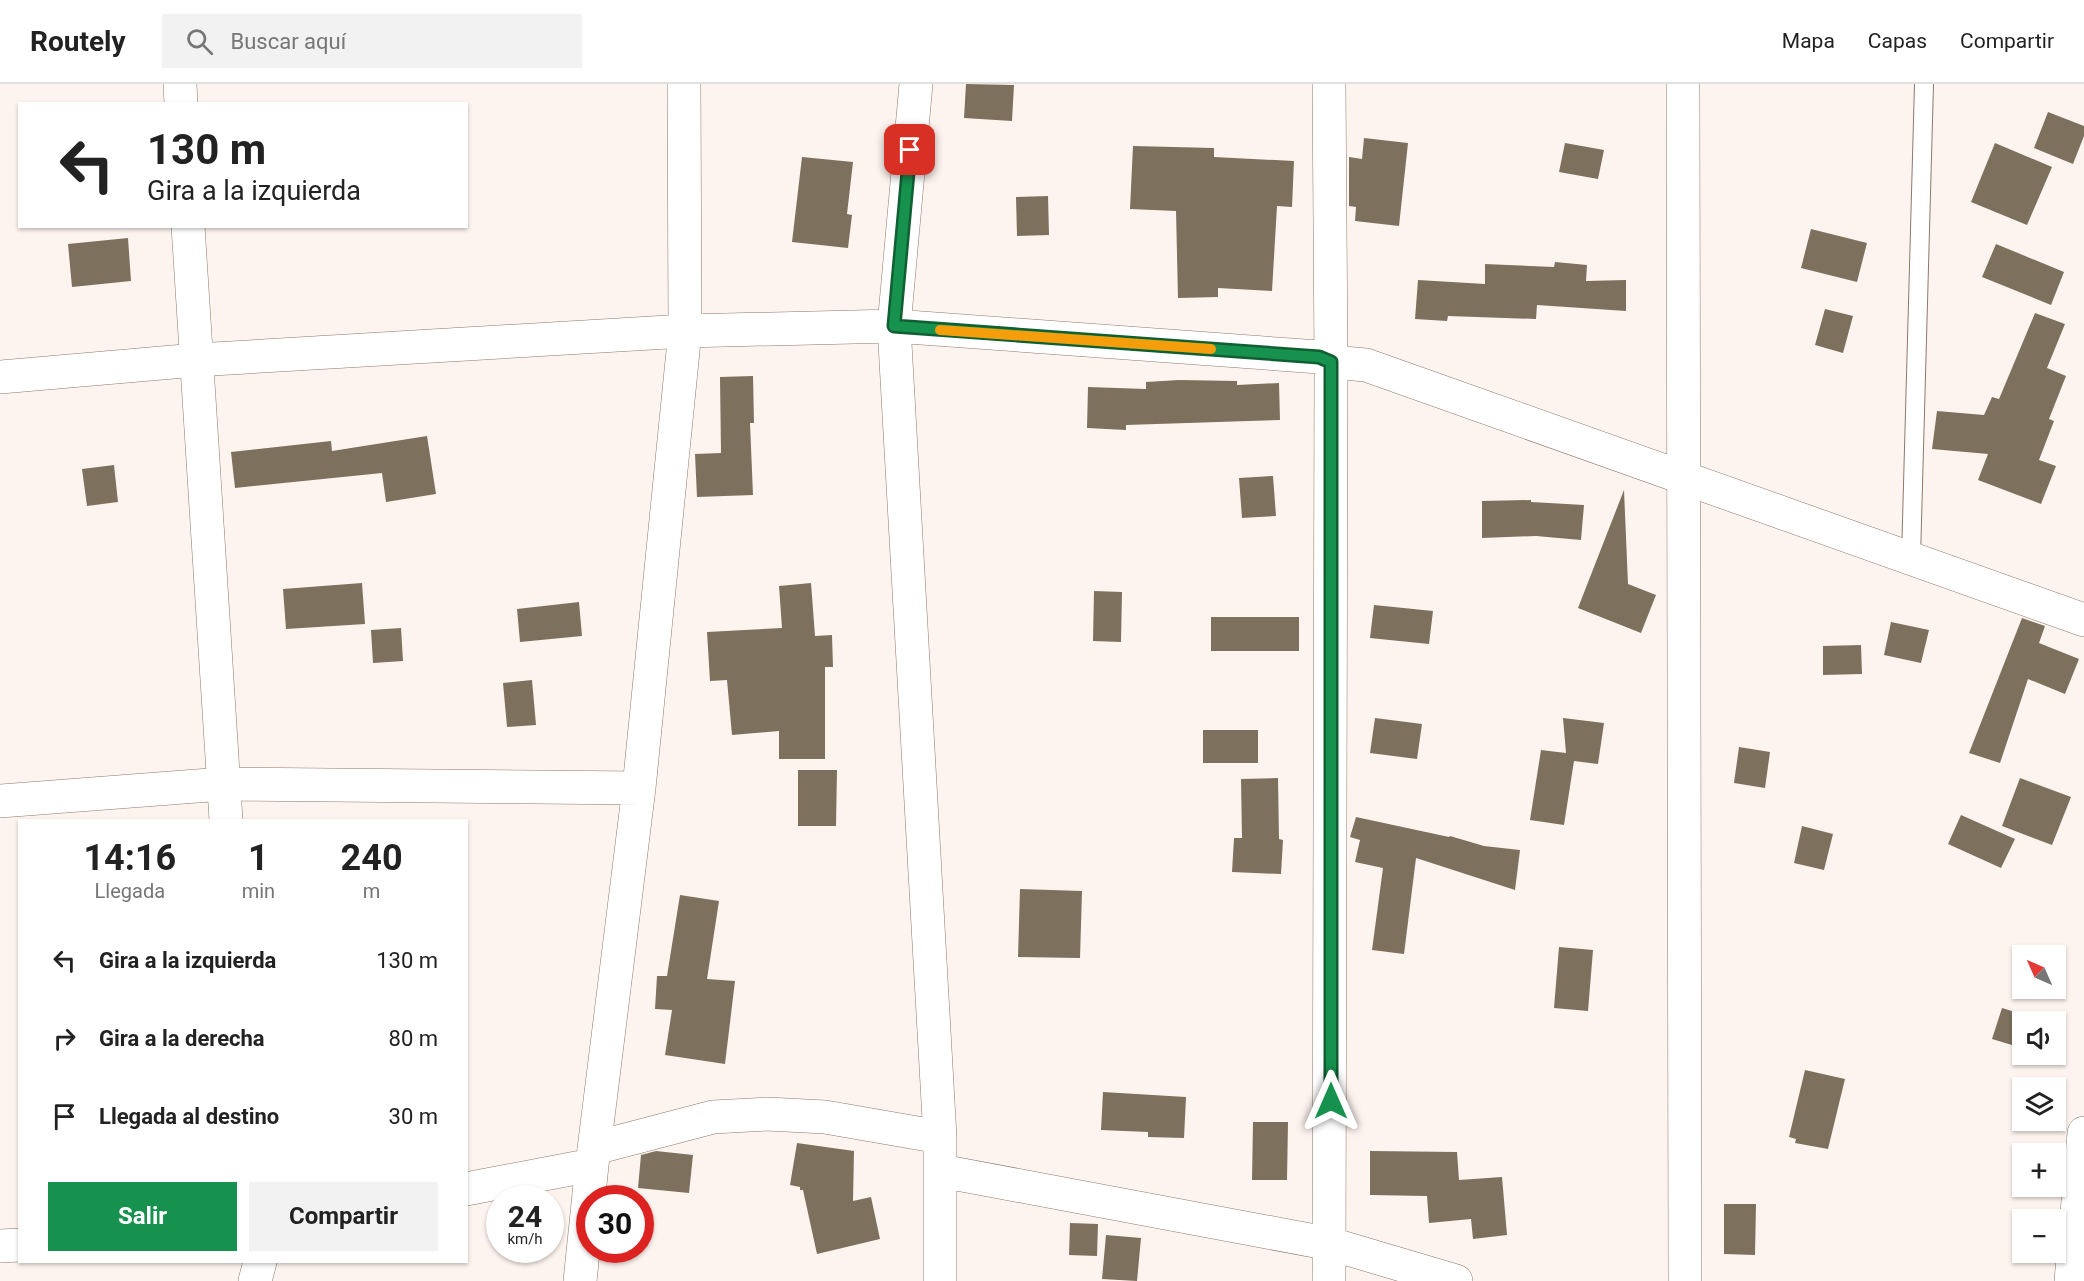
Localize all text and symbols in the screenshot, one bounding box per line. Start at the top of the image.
search box [162,14,582,68]
text: Routely [30,25,126,58]
icon: search [183,25,216,58]
text: Buscar aquí [231,29,346,54]
text: Mapa [1782,29,1835,53]
text: Capas [1868,29,1927,53]
text: Compartir [1960,29,2054,53]
pin [884,124,935,175]
text: 130 m [147,125,266,174]
icon: left [48,126,126,204]
icon: arrive [893,133,926,166]
text: Gira a la izquierda [147,175,361,207]
text: 14:16 [83,837,176,879]
text: 1 [248,837,269,879]
text: 240 [341,837,403,879]
text: Llegada [95,879,165,903]
text: min [242,879,275,903]
text: m [363,879,380,903]
icon: left [48,944,81,977]
north arrow [2012,945,2066,999]
map controls [2012,945,2066,1263]
text: Gira a la izquierda [99,948,276,973]
text: 130 m [376,948,438,973]
button: sound [2012,1011,2066,1065]
icon: right [48,1022,81,1055]
text: Gira a la derecha [99,1026,265,1051]
text: 80 m [389,1026,438,1051]
position arrow [1299,1069,1363,1133]
button: layers [2012,1077,2066,1131]
icon: arrive [48,1100,81,1133]
text: Llegada al destino [99,1104,279,1129]
text: 30 m [389,1104,438,1129]
button: + [2012,1143,2066,1197]
button: Salir [48,1182,237,1251]
button: Compartir [249,1182,438,1251]
speed limit sign: 30 [576,1185,654,1263]
text: 24 [508,1199,542,1234]
button: − [2012,1209,2066,1263]
text: km/h [507,1230,543,1248]

